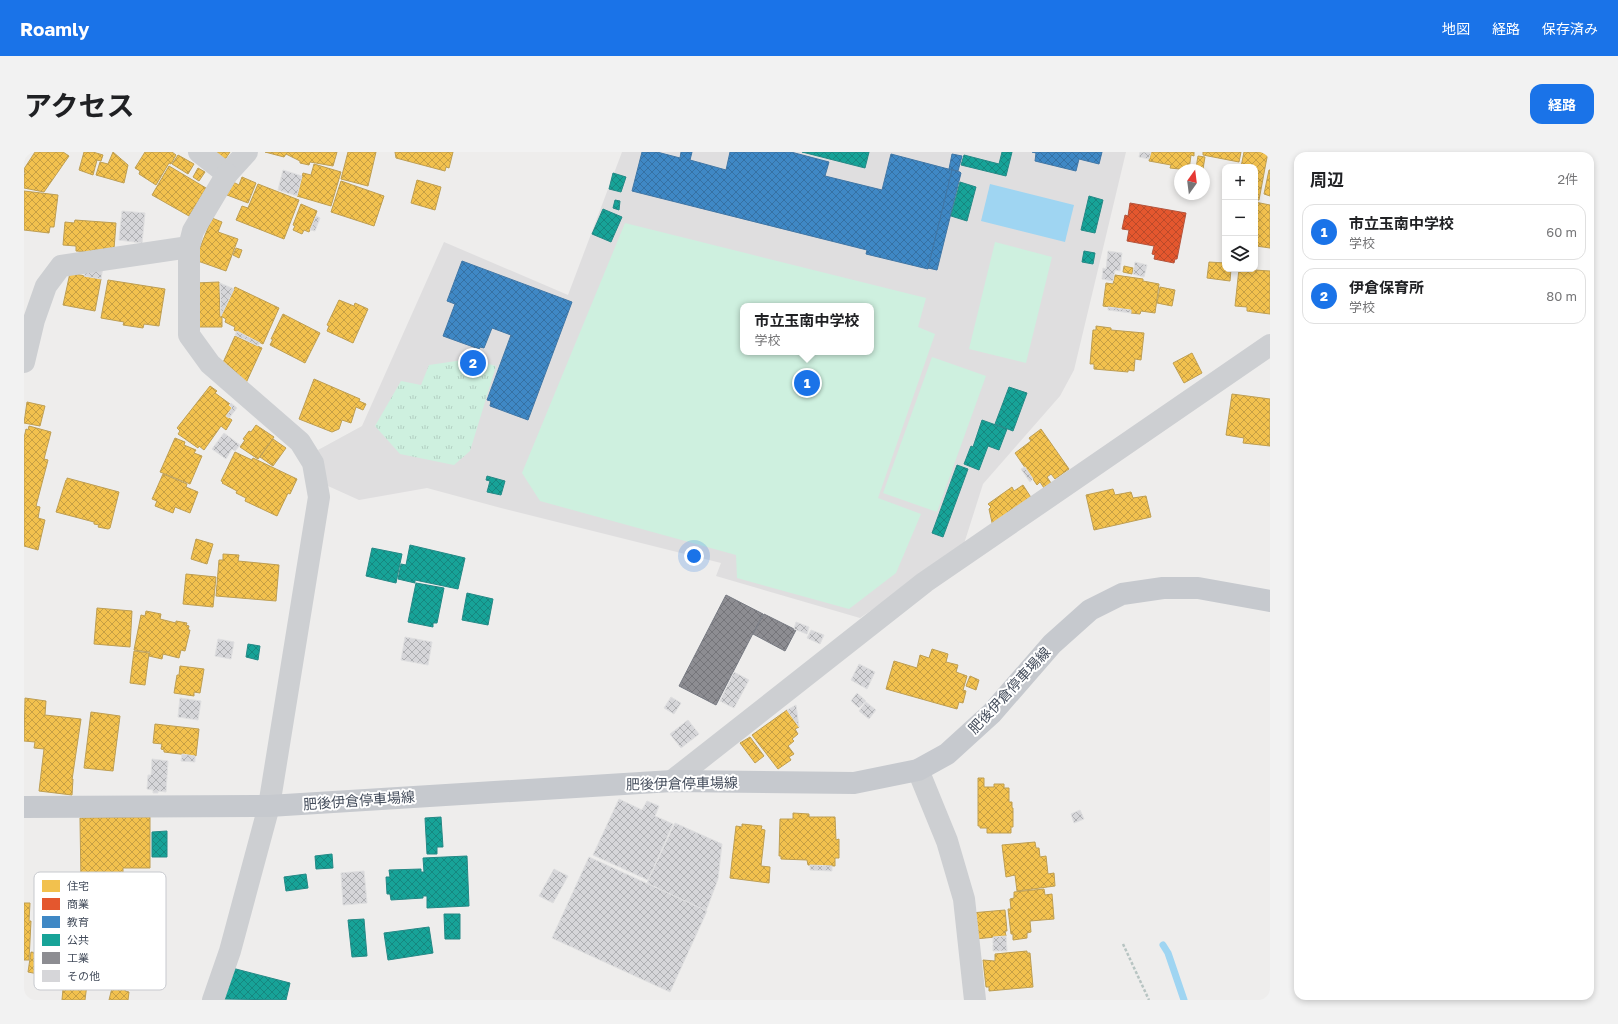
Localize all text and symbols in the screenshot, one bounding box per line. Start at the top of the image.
text: Roamly [20,17,89,40]
text: 地図 [1442,20,1470,37]
text: 経路 [1492,20,1520,37]
text: 保存済み [1542,20,1598,37]
button: 経路 [1530,84,1594,124]
text: アクセス [24,89,135,122]
north arrow [1174,164,1210,200]
map controls [1222,164,1258,272]
button: + [1222,164,1258,200]
text: 周辺 [1310,169,1344,190]
text: 2件 [1557,171,1578,187]
button: − [1222,200,1258,236]
text: 市立玉南中学校 [1349,214,1454,232]
text: 1 [1321,224,1327,240]
text: 60 m [1546,224,1577,240]
text: 学校 [1349,235,1375,251]
button: layers [1222,236,1258,272]
text: 伊倉保育所 [1349,278,1424,296]
text: 2 [1320,288,1328,304]
text: 80 m [1546,288,1577,304]
text: 学校 [1349,299,1375,315]
popup [740,303,874,355]
text: 市立玉南中学校 [754,311,860,329]
text: 学校 [754,332,781,348]
pin: 2 [460,348,486,378]
pin: 1 [794,368,820,398]
your location [684,546,704,566]
street label: 肥後伊倉停車場線 [965,643,1053,737]
street label: 肥後伊倉停車場線 [626,774,738,792]
street label: 肥後伊倉停車場線 [303,788,415,812]
legend [34,872,166,990]
text: 住宅 [67,879,89,892]
text: 商業 [67,897,89,910]
text: 教育 [67,915,89,928]
text: 公共 [67,933,89,946]
text: 工業 [67,951,89,964]
text: その他 [67,969,100,982]

